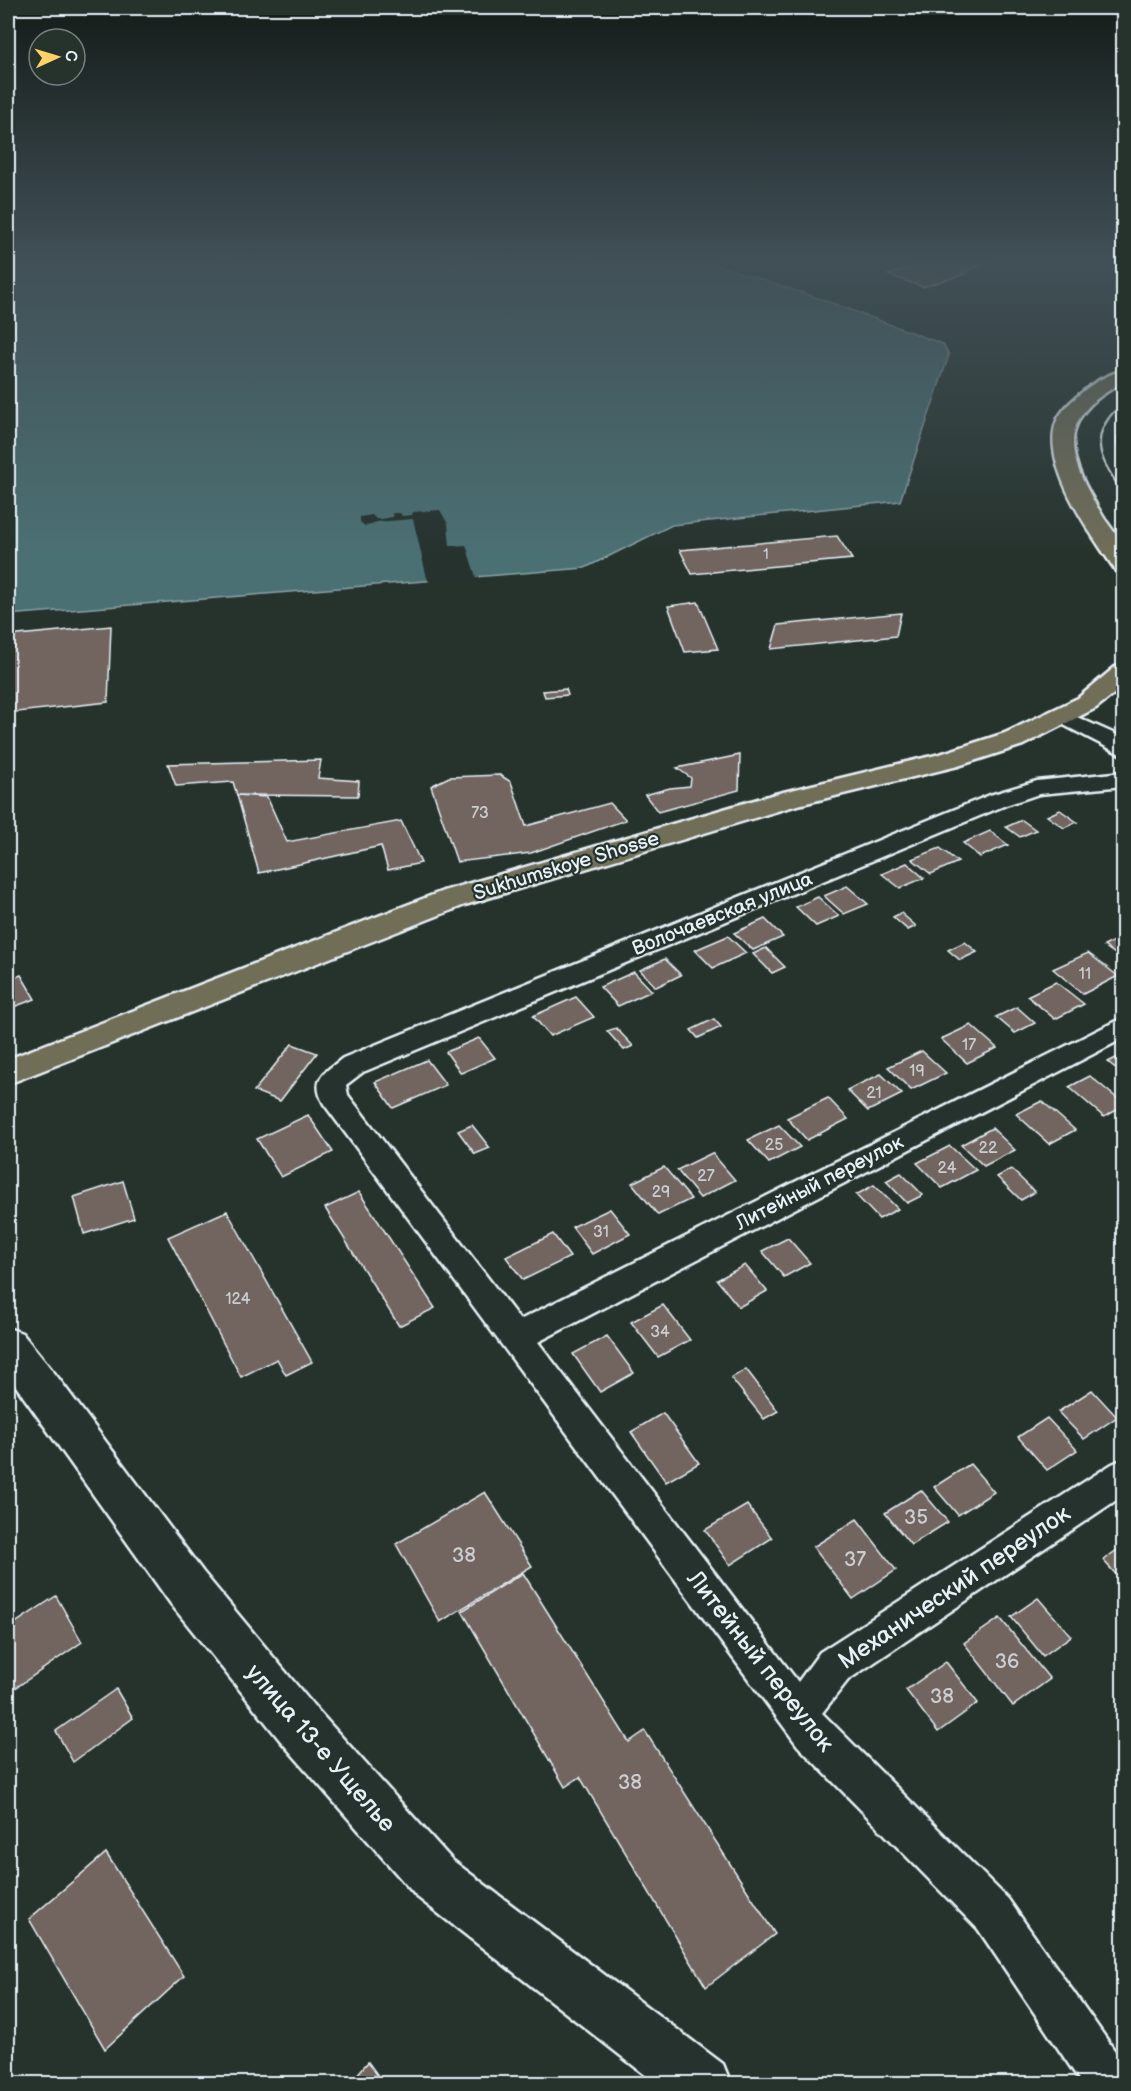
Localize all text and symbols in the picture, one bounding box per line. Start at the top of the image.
north arrow [27,27,87,87]
text: С [61,50,80,62]
house number: 1 [763,546,769,563]
house number: 73 [471,804,489,823]
street label: Sukhumskoye Shosse [471,826,662,906]
street label: Волочаевская улица [629,867,816,961]
house number: 11 [1079,965,1091,984]
house number: 17 [962,1036,976,1055]
house number: 19 [909,1062,925,1081]
house number: 21 [866,1084,882,1103]
street label: Литейный переулок [731,1130,908,1236]
house number: 25 [765,1136,783,1155]
house number: 22 [979,1139,998,1158]
house number: 24 [938,1159,957,1178]
house number: 27 [697,1167,715,1186]
house number: 29 [652,1183,670,1202]
house number: 31 [593,1223,609,1242]
house number: 124 [225,1290,251,1309]
house number: 34 [650,1323,670,1342]
street label: Механический переулок [833,1499,1076,1676]
house number: 35 [904,1506,928,1530]
house number: 38 [452,1544,476,1568]
house number: 37 [844,1548,866,1572]
street label: Литейный переулок [680,1564,841,1758]
house number: 36 [995,1650,1019,1674]
street label: улица 13-е Ущелье [240,1658,402,1838]
house number: 38 [930,1685,954,1709]
house number: 38 [618,1771,642,1795]

